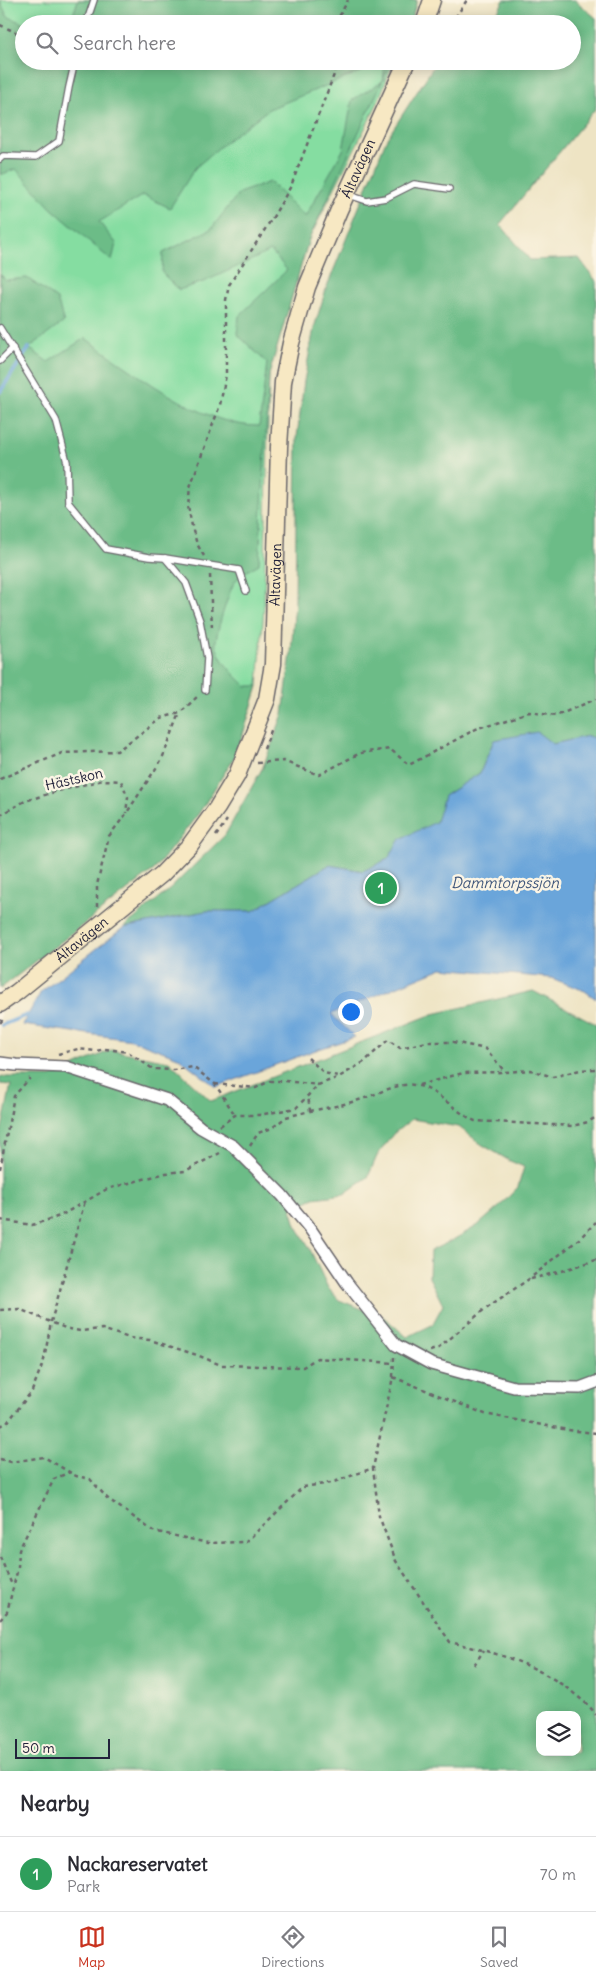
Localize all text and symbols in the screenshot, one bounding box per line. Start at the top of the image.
search box [15,15,581,70]
icon: search [33,29,61,57]
text: Search here [73,31,176,55]
street label: Ältavägen [337,136,379,201]
street label: Ältavägen [266,543,285,606]
street label: Hästskon [43,764,105,794]
pin: 1 [365,869,397,907]
water label: Dammtorpssjön [451,873,559,892]
street label: Ältavägen [51,913,112,966]
your location [338,999,364,1025]
map controls [536,1711,581,1756]
button: layers [536,1711,581,1756]
scale bar [15,1736,110,1759]
text: 50 m [22,1739,55,1757]
text: Nearby [20,1790,90,1817]
text: Nackareservatet [67,1852,208,1876]
text: 1 [33,1864,39,1884]
text: 70 m [540,1864,576,1884]
text: Park [67,1876,100,1896]
tab: Map [78,1923,106,1971]
tab: Directions [261,1923,324,1971]
tab: Saved [480,1923,518,1971]

